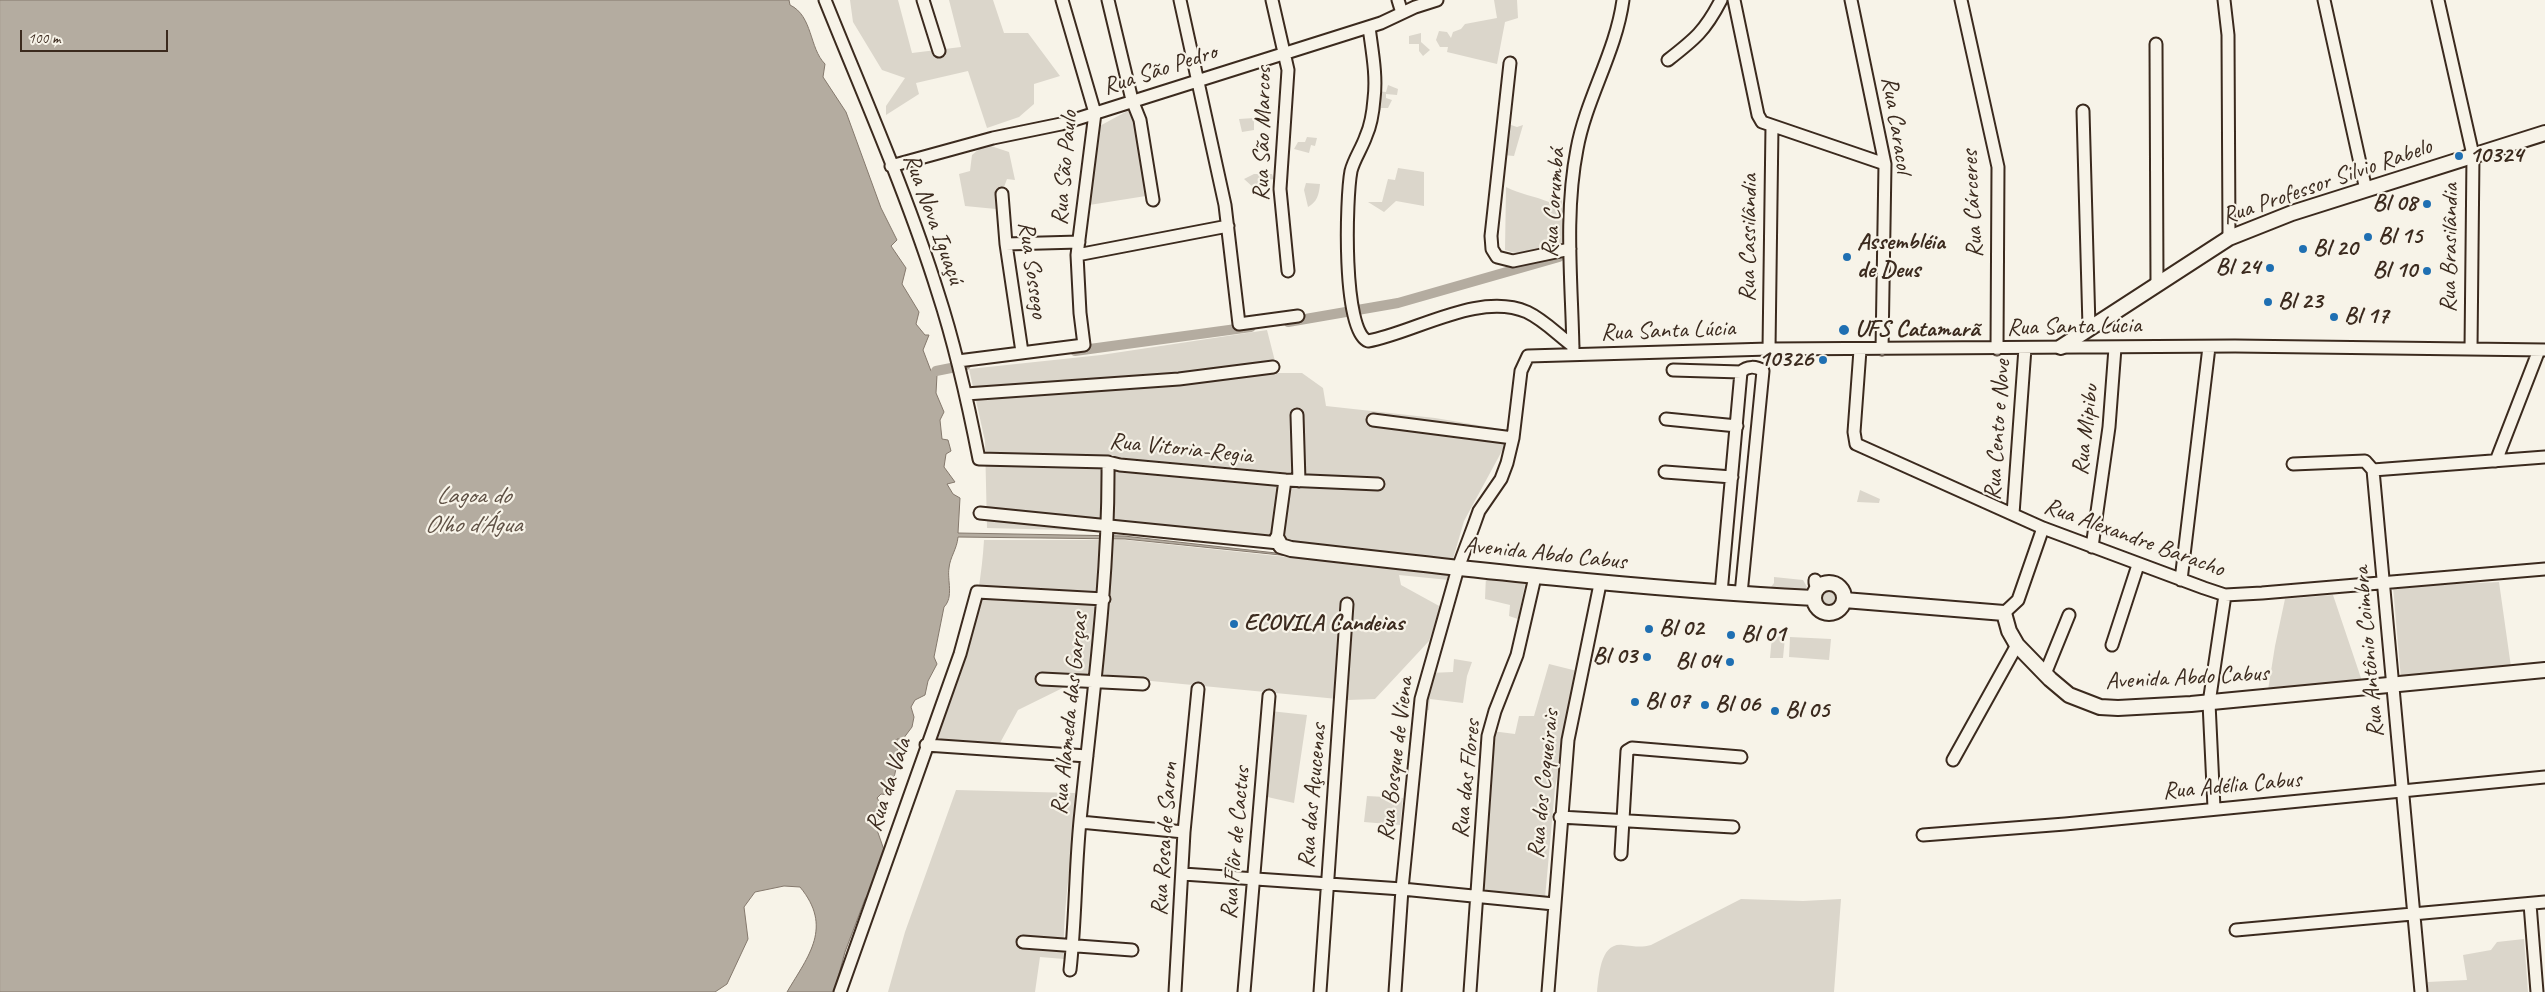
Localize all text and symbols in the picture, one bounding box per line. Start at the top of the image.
scale bar [22,20,170,52]
text: 100 m [28,29,60,48]
street label: Rua São Pedro [1099,38,1221,102]
street label: Rua São Marcos [1247,67,1279,201]
street label: Rua Caracol [1874,75,1918,175]
street label: Rua São Paulo [1046,109,1084,227]
street label: Rua Professor Silvio Rabelo [2218,133,2436,231]
place label: 10324 [2469,142,2523,170]
street label: Rua Corumbá [1536,147,1572,259]
street label: Rua Cárceres [1956,149,1990,259]
street label: Rua Nova Iguaçú [896,150,970,288]
marker: 10324 [2453,150,2465,162]
street label: Rua Cassilândia [1733,174,1765,302]
street label: Rua Brasilândia [2434,183,2466,313]
place label: Bl 08 [2373,190,2417,218]
marker: Bl 08 [2421,198,2433,210]
street label: Rua Sossego [1011,220,1053,320]
place label: Bl 15 [2378,223,2422,251]
place label: Assembléia de Deus [1857,229,1945,285]
marker: Bl 15 [2362,231,2374,243]
place label: Bl 20 [2313,235,2357,263]
marker: Bl 20 [2297,243,2309,255]
marker: Assembléia de Deus [1841,251,1853,263]
place label: Bl 24 [2216,254,2260,282]
place label: Bl 10 [2373,257,2417,285]
marker: Bl 24 [2264,262,2276,274]
marker: Bl 10 [2421,265,2433,277]
place label: Bl 23 [2278,288,2322,316]
marker: Bl 23 [2262,296,2274,308]
place label: Bl 17 [2344,303,2388,331]
street label: Rua Santa Lúcia [2007,311,2141,343]
marker: Bl 17 [2328,311,2340,323]
street label: Rua Santa Lúcia [1600,314,1736,348]
place label: UFS Catamarã [1855,316,1979,344]
marker: UFS Catamarã [1837,323,1851,337]
place label: 10326 [1758,346,1813,374]
marker: 10326 [1817,354,1829,366]
street label: Rua Cento e Nove [1979,359,2017,501]
street label: Rua Mipibu [2066,383,2106,477]
street label: Rua Vitoria-Regia [1108,427,1254,471]
water label: Lagoa do Olho d'Água [425,481,521,540]
street label: Rua Alexandre Baracho [2040,492,2228,584]
street label: Avenida Abdo Cabus [1462,531,1628,577]
street label: Rua Antônio Coimbra [2347,565,2391,739]
place label: ECOVILA Candeias [1244,610,1404,638]
street label: Rua Alameda das Garças [1045,612,1095,816]
place label: Bl 02 [1659,615,1703,643]
marker: ECOVILA Candeias [1228,618,1240,630]
place label: Bl 01 [1741,621,1785,649]
marker: Bl 02 [1643,623,1655,635]
marker: Bl 01 [1725,629,1737,641]
place label: Bl 03 [1593,643,1637,671]
place label: Bl 04 [1676,648,1720,676]
marker: Bl 03 [1641,651,1653,663]
marker: Bl 04 [1724,656,1736,668]
street label: Avenida Abdo Cabus [2105,659,2269,697]
street label: Rua Bosque de Viena [1372,675,1420,843]
place label: Bl 07 [1645,688,1689,716]
place label: Bl 06 [1715,691,1760,719]
marker: Bl 07 [1629,696,1641,708]
place label: Bl 05 [1785,697,1829,725]
marker: Bl 06 [1699,699,1711,711]
marker: Bl 05 [1769,705,1781,717]
street label: Rua dos Coqueirais [1522,708,1566,860]
street label: Rua das Flores [1446,718,1488,840]
street label: Rua das Açucenas [1292,723,1334,869]
street label: Rua da Vala [860,734,918,836]
street label: Rua Rosa de Saron [1145,761,1185,917]
street label: Rua Flôr de Cactus [1215,765,1257,921]
street label: Rua Adélia Cabus [2161,766,2303,806]

